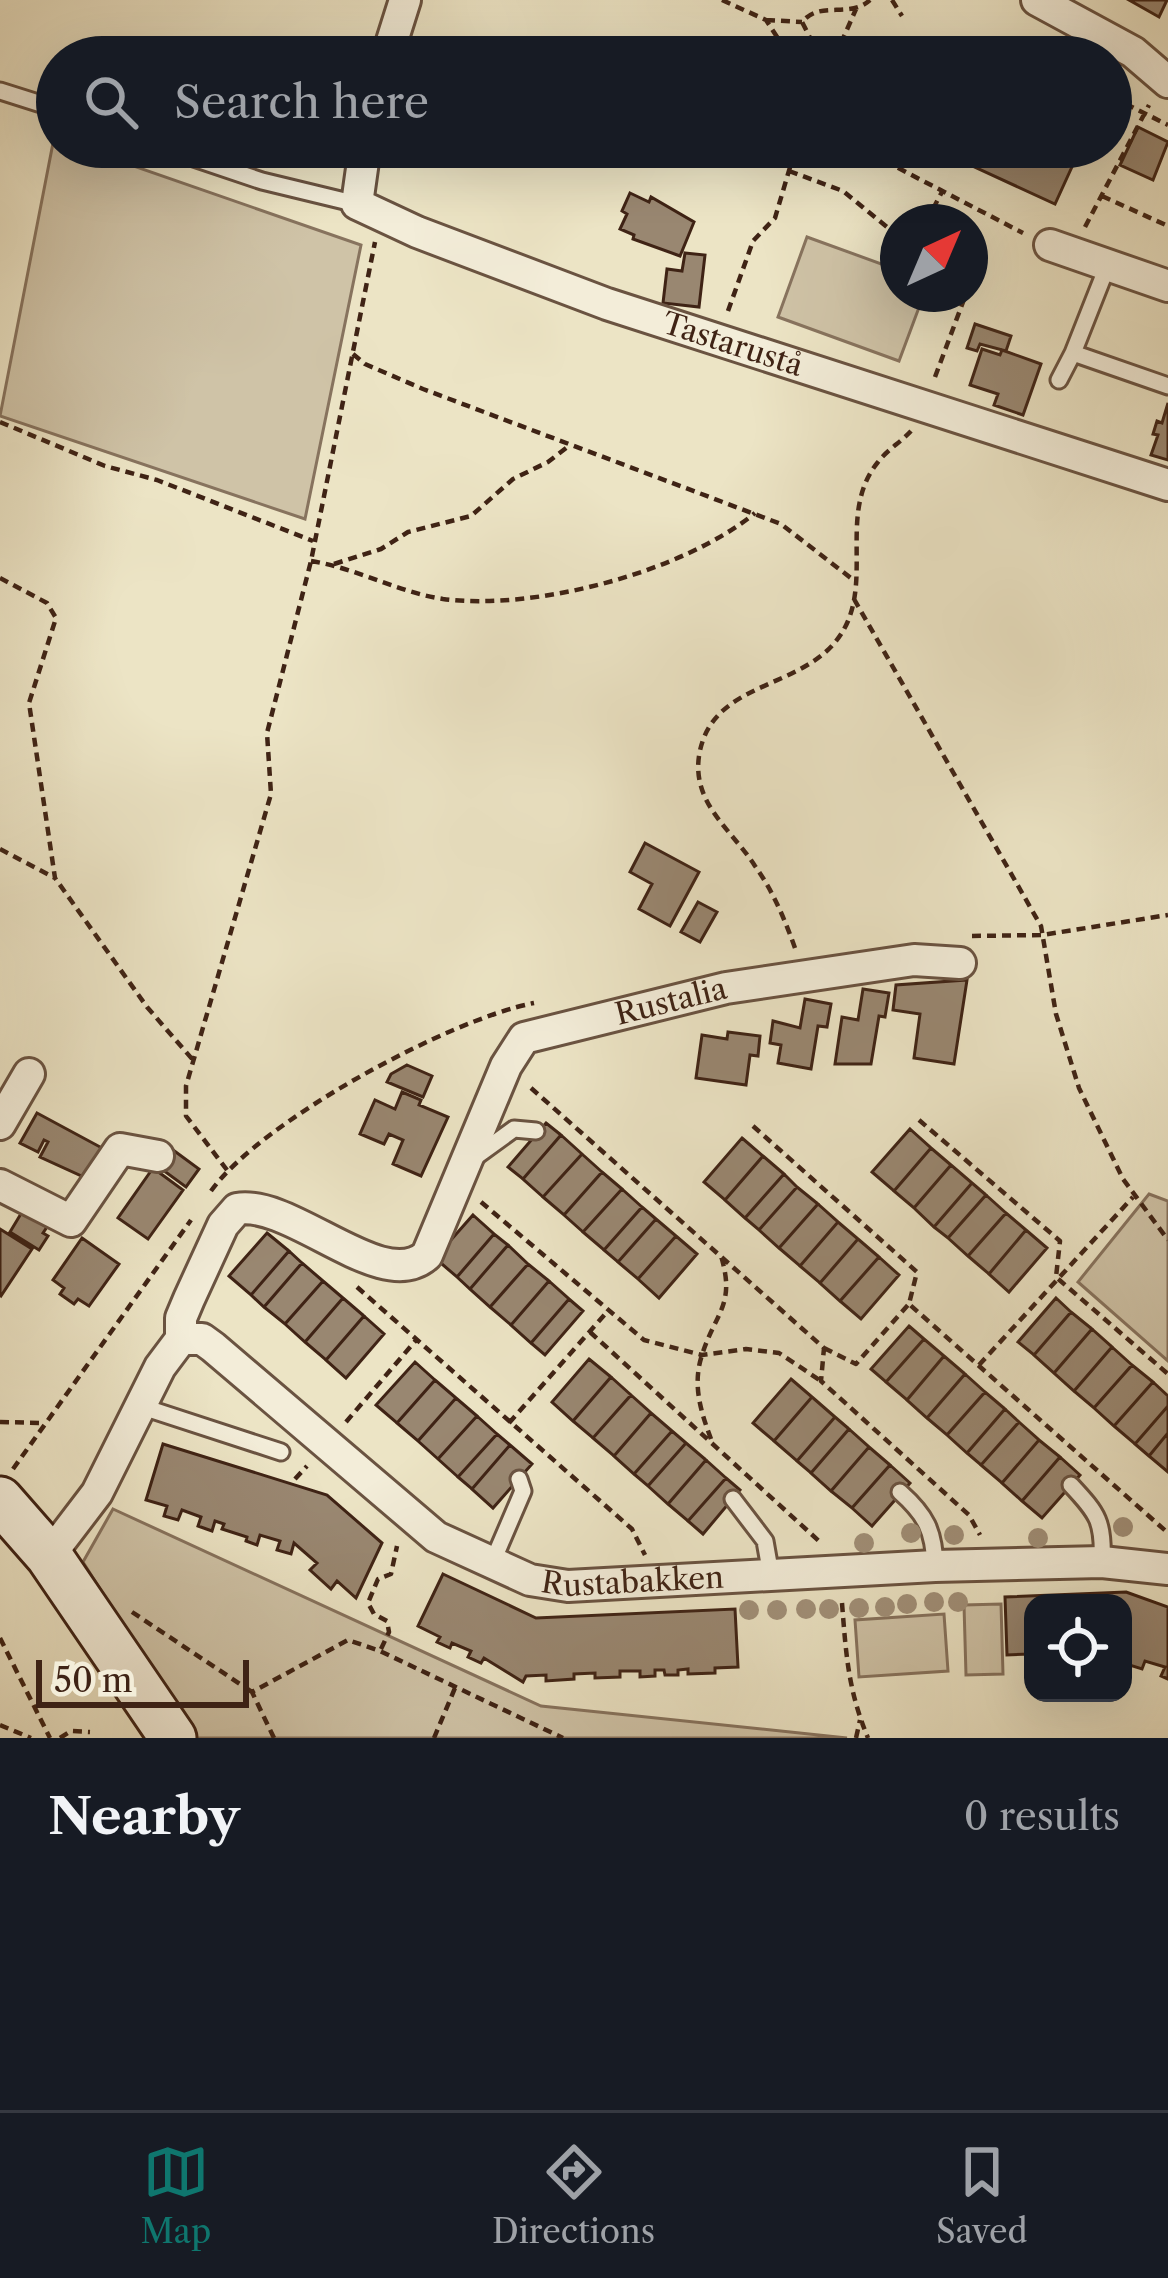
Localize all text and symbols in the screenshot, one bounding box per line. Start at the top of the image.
search box [36,36,1132,168]
icon: search [78,69,144,135]
text: Search here [174,74,429,130]
north arrow [880,204,988,312]
street label: Tastarustå [658,304,808,384]
street label: Rustalia [611,969,731,1033]
street label: Rustabakken [539,1559,725,1604]
map controls [1024,1594,1132,1702]
button: locate [1024,1594,1132,1702]
scale bar [36,1654,249,1707]
text: 50 m [54,1660,132,1701]
text: Nearby [48,1785,240,1847]
text: 0 results [964,1792,1120,1840]
tab: Map [140,2139,211,2252]
tab: Directions [492,2139,655,2252]
tab: Saved [936,2139,1028,2252]

